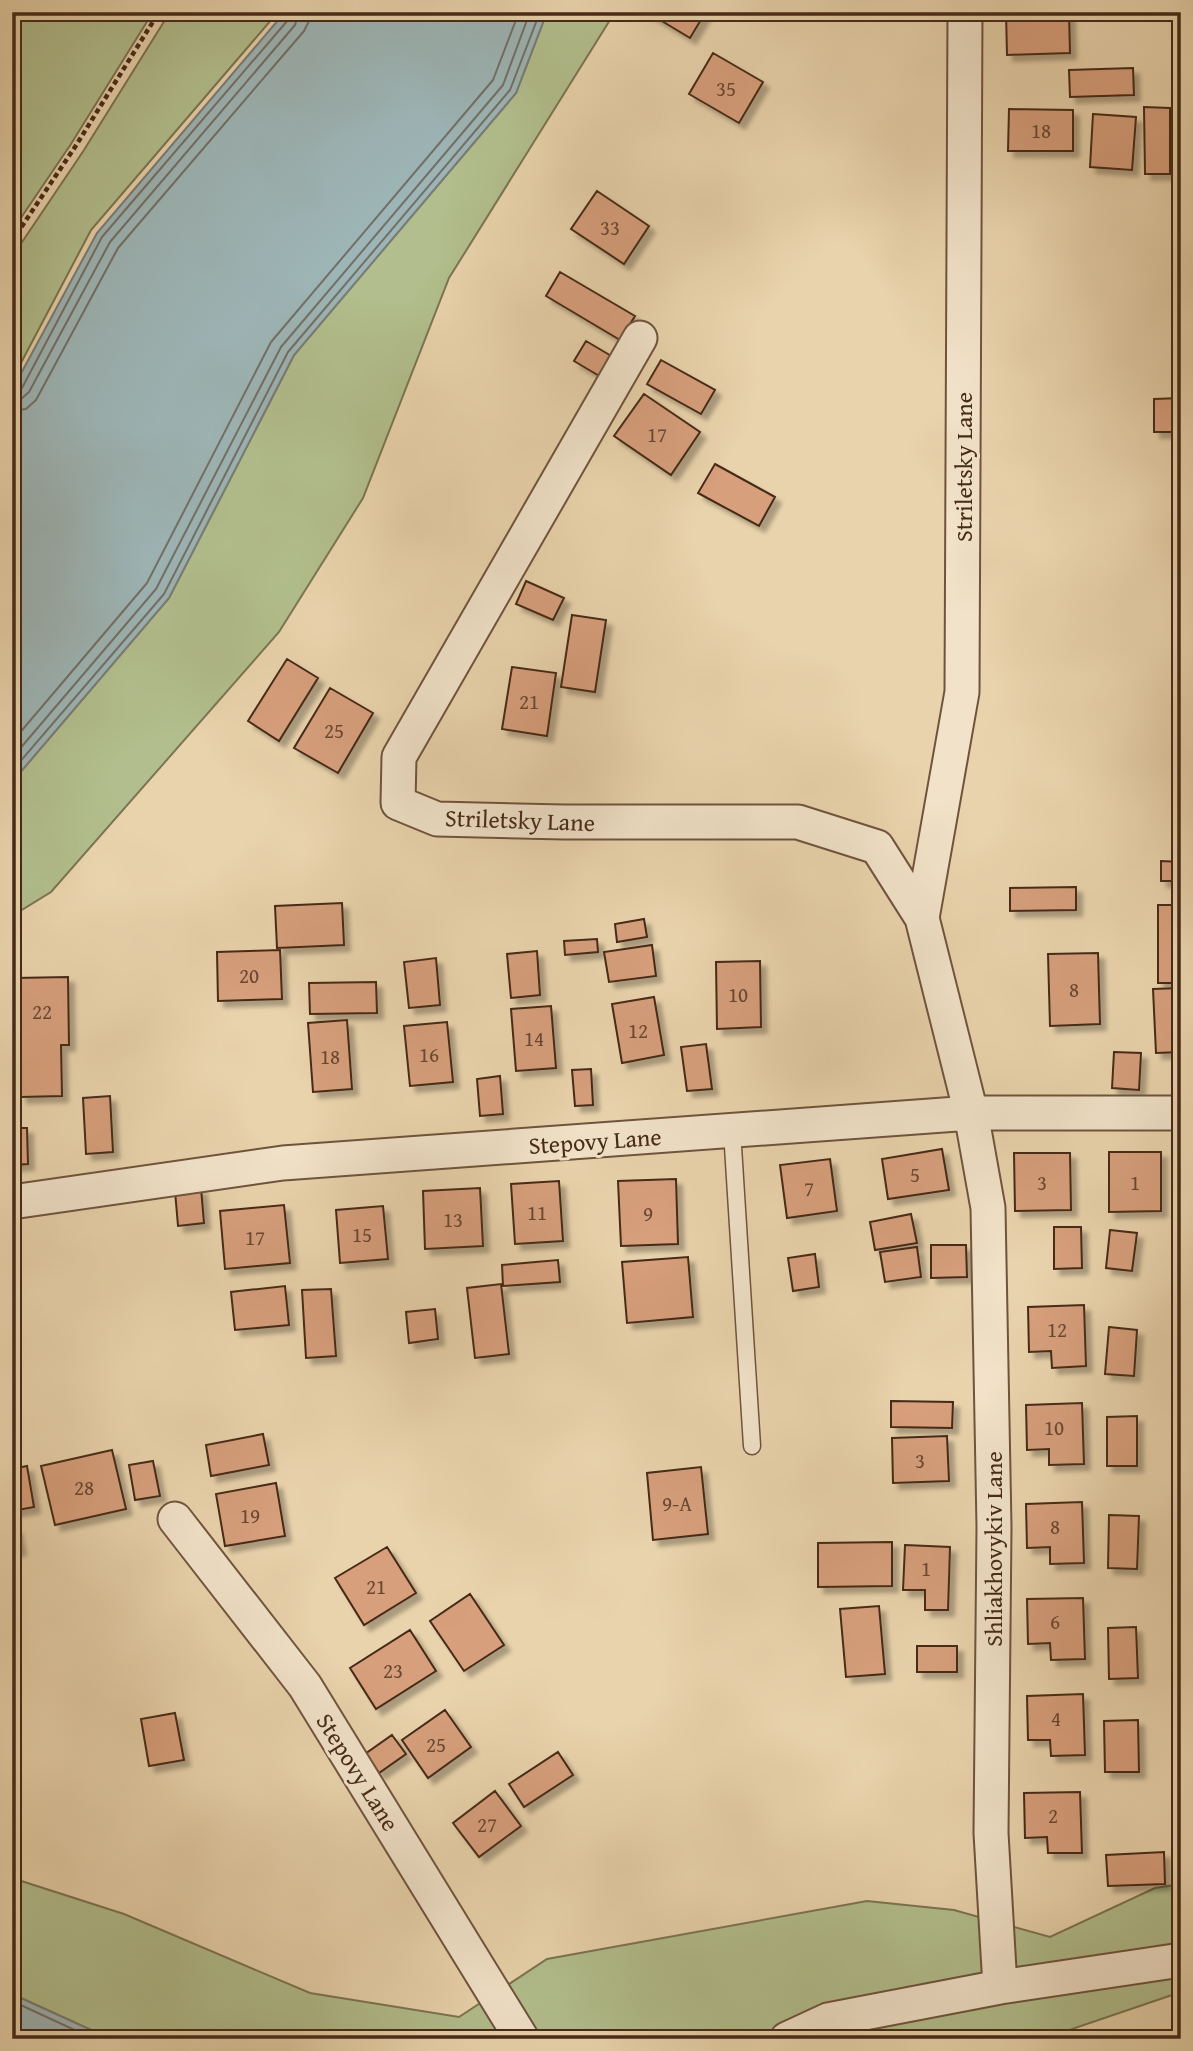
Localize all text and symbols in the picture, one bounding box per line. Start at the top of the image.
house number: 35 [716,73,736,104]
house number: 18 [1031,115,1051,146]
house number: 33 [600,212,620,243]
street label: Striletsky Lane [946,392,981,542]
house number: 17 [647,419,667,450]
house number: 21 [519,686,539,717]
house number: 25 [324,715,344,746]
street label: Striletsky Lane [444,800,596,840]
house number: 20 [239,960,259,991]
house number: 8 [1069,974,1079,1005]
house number: 10 [728,979,748,1010]
house number: 22 [32,996,52,1027]
house number: 12 [628,1015,648,1046]
house number: 14 [524,1023,544,1054]
house number: 16 [419,1039,439,1070]
house number: 18 [320,1041,340,1072]
street label: Stepovy Lane [527,1119,663,1163]
house number: 5 [910,1159,920,1190]
house number: 3 [1037,1167,1047,1198]
house number: 1 [1130,1167,1140,1198]
house number: 7 [804,1173,814,1204]
house number: 11 [527,1197,547,1228]
house number: 9 [643,1198,653,1229]
house number: 13 [443,1204,463,1235]
house number: 15 [352,1219,372,1250]
house number: 17 [245,1222,265,1253]
house number: 12 [1047,1314,1067,1345]
house number: 10 [1044,1412,1064,1443]
house number: 3 [915,1445,925,1476]
street label: Shliakhovykiv Lane [976,1451,1011,1647]
house number: 28 [74,1472,94,1503]
house number: 9-А [662,1488,692,1519]
house number: 19 [240,1500,260,1531]
house number: 8 [1050,1511,1060,1542]
house number: 1 [921,1553,931,1584]
house number: 21 [366,1571,386,1602]
house number: 6 [1050,1606,1060,1637]
house number: 23 [383,1655,403,1686]
house number: 4 [1051,1703,1061,1734]
street label: Stepovy Lane [308,1706,408,1838]
house number: 25 [426,1729,446,1760]
house number: 2 [1048,1800,1058,1831]
house number: 27 [477,1809,497,1840]

